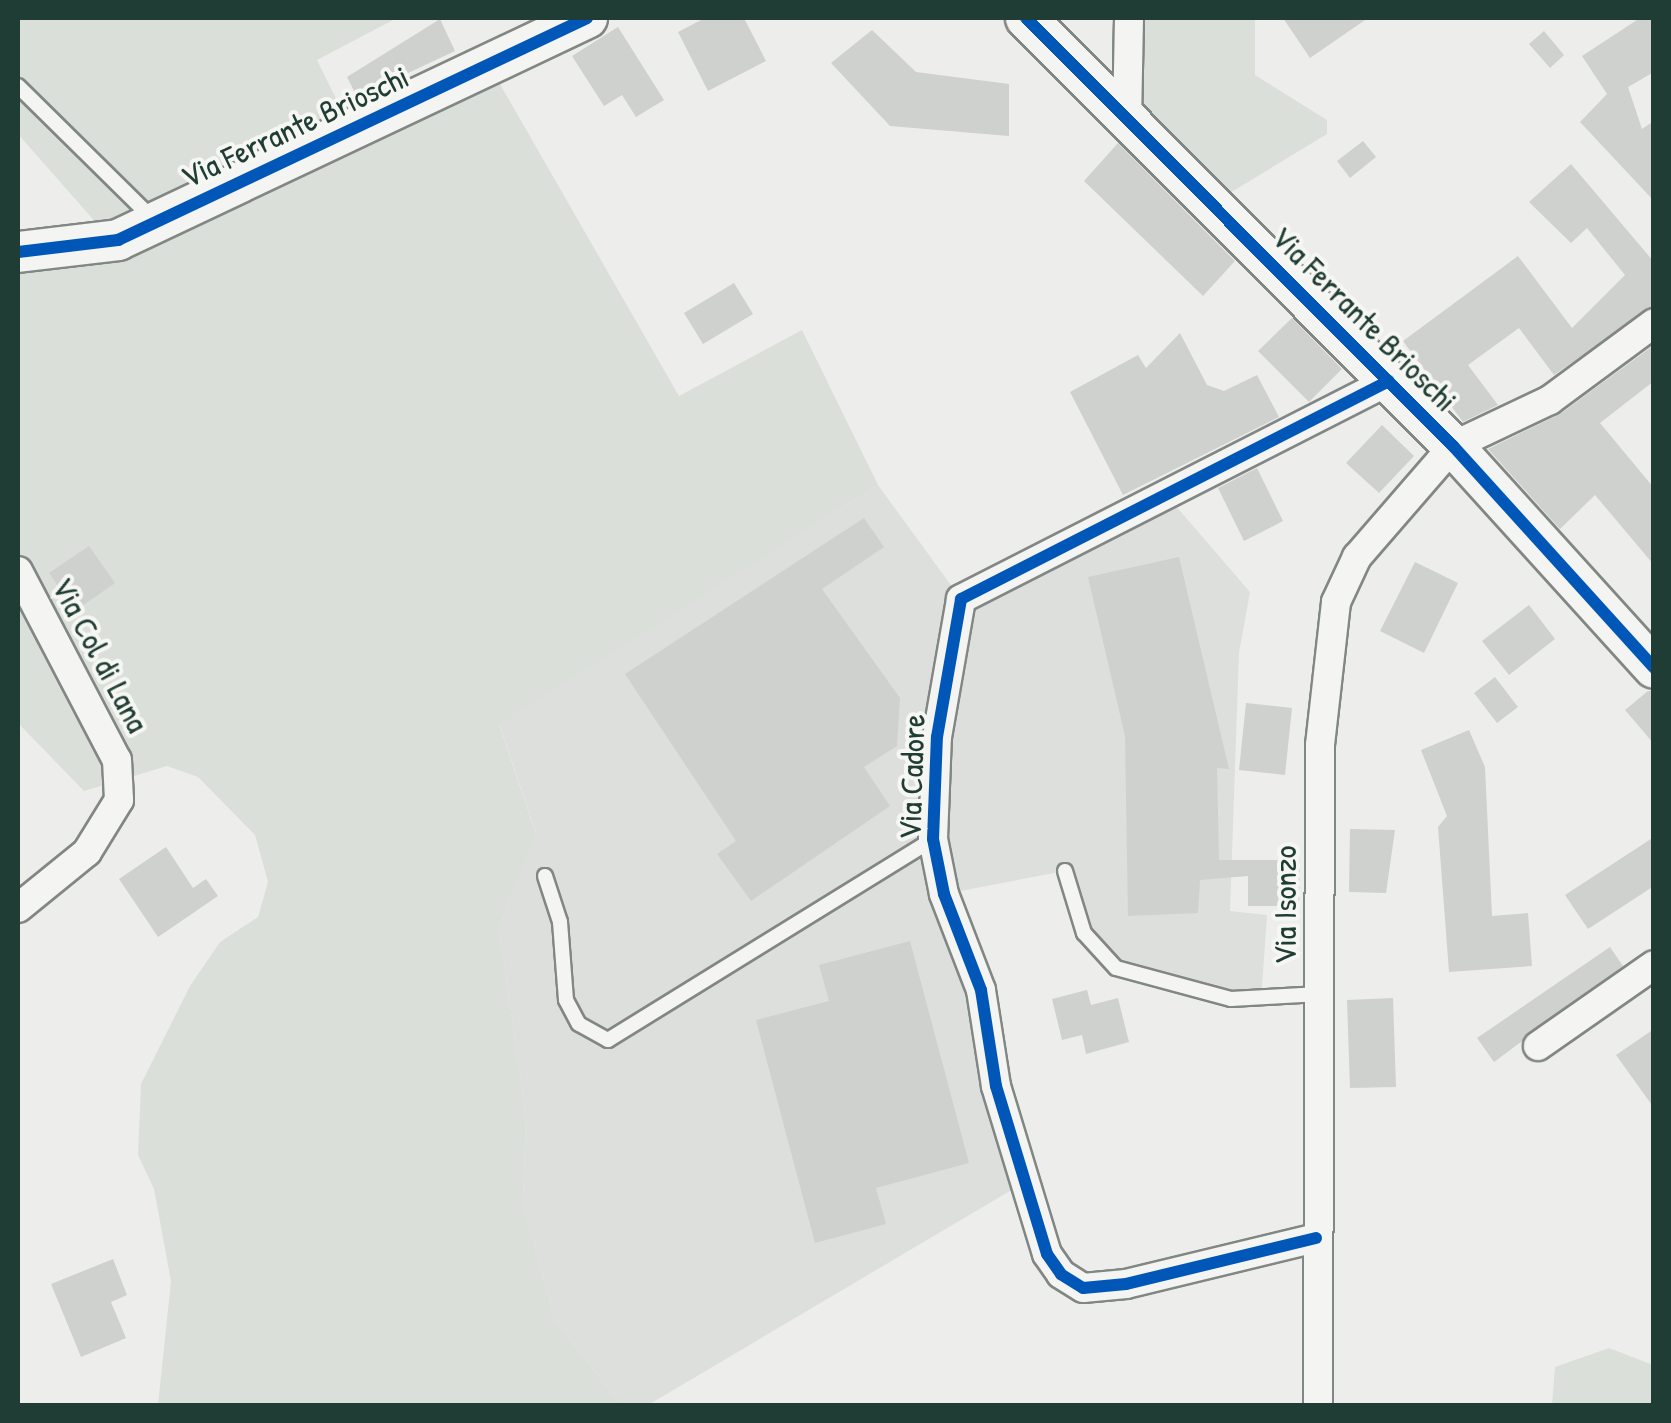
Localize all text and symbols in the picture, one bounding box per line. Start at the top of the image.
street label: Via Ferrante Brioschi [175,58,415,196]
street label: Via Ferrante Brioschi [1263,218,1465,420]
street label: Via Col di Lana [43,571,157,739]
street label: Via Cadore [891,714,933,840]
street label: Via Isonzo [1266,846,1304,964]

